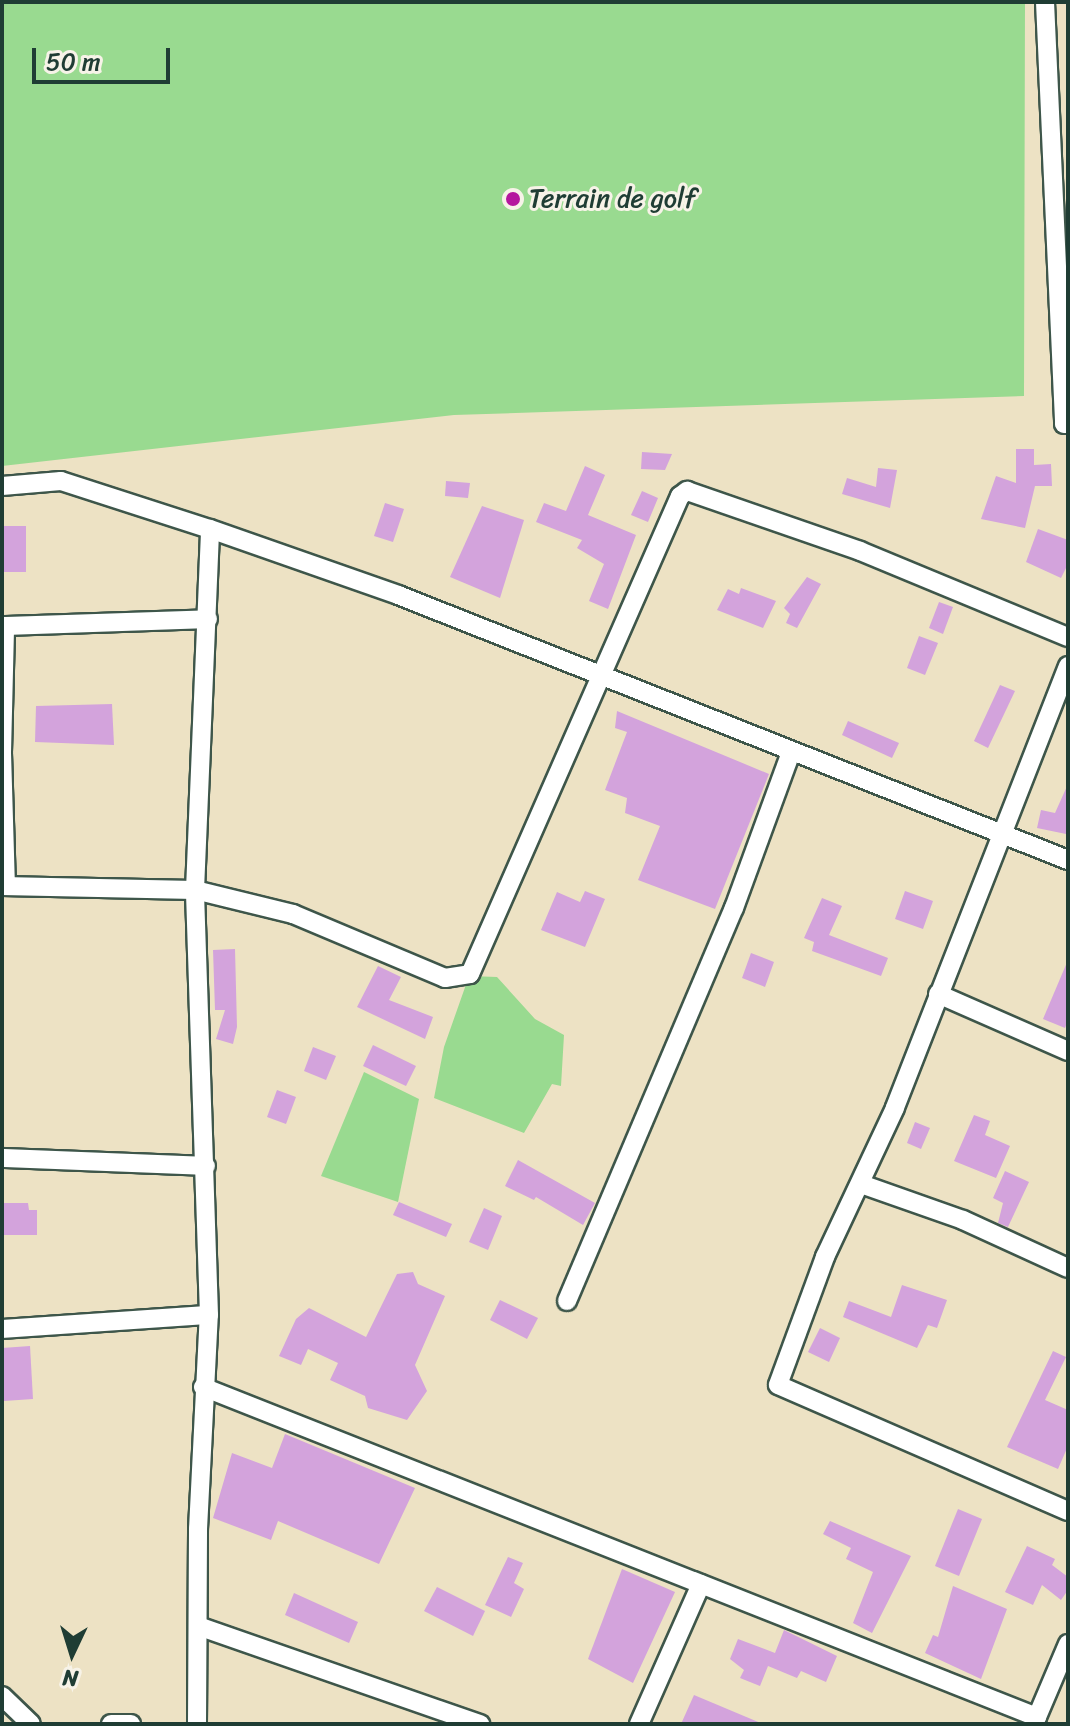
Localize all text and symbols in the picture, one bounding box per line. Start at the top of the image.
scale bar [36,32,174,82]
text: 50 m [46,41,101,83]
place label: Terrain de golf [529,183,696,215]
marker: Terrain de golf [504,190,522,208]
north arrow [32,1614,112,1694]
text: N [61,1658,79,1698]

